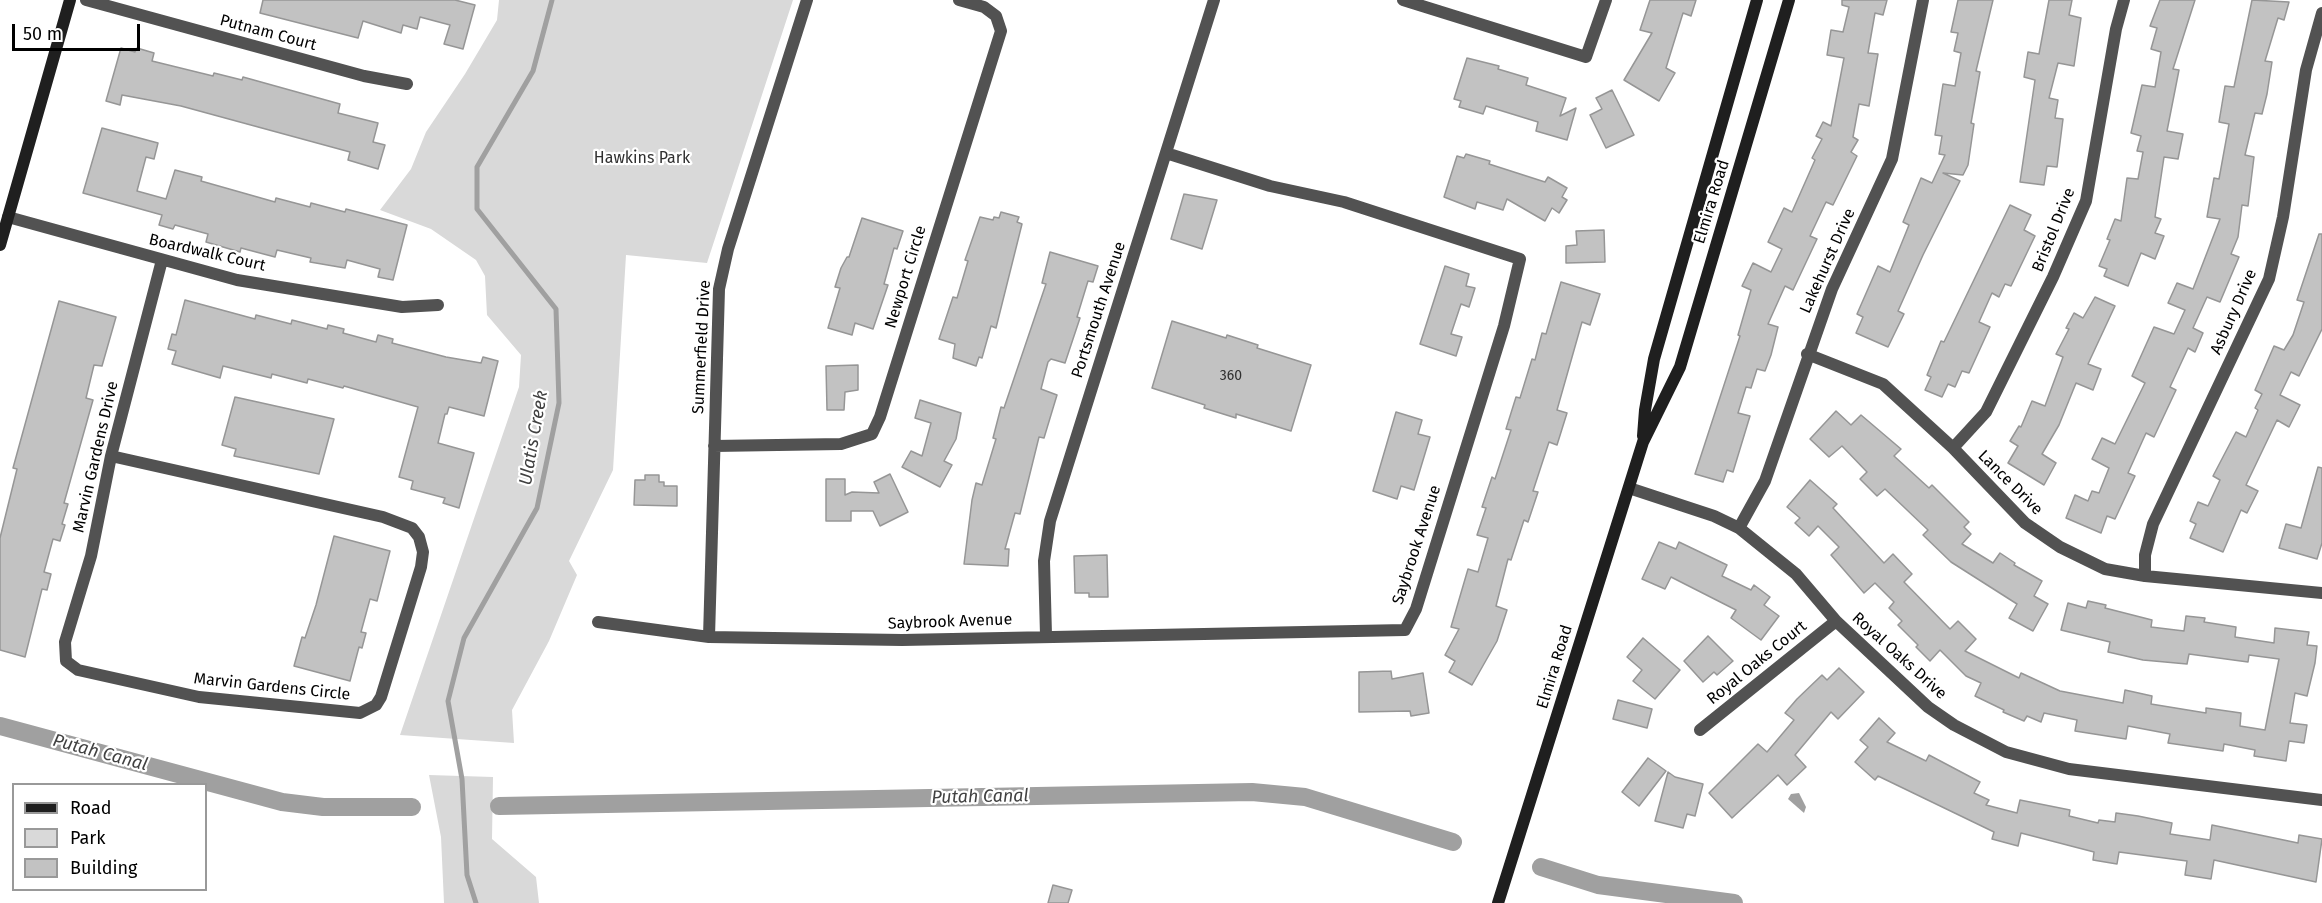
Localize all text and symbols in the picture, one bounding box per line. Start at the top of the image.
street label: Putnam Court [218,11,318,55]
scale bar [15,12,142,50]
text: 50 m [23,23,62,45]
park label: Hawkins Park [594,149,690,169]
street label: Elmira Road [1690,158,1734,246]
street label: Bristol Drive [2028,185,2080,275]
street label: Lakehurst Drive [1796,206,1860,316]
street label: Newport Circle [881,223,931,331]
street label: Boardwalk Court [147,230,267,276]
street label: Portsmouth Avenue [1068,239,1130,381]
street label: Asbury Drive [2207,266,2261,358]
street label: Summerfield Drive [689,279,715,415]
house number: 360 [1220,368,1242,384]
street label: Marvin Gardens Drive [69,379,123,535]
water label: Ulatis Creek [515,389,553,487]
street label: Lance Drive [1974,447,2046,519]
street label: Saybrook Avenue [1389,483,1445,607]
street label: Royal Oaks Drive [1848,608,1950,704]
street label: Saybrook Avenue [887,610,1013,634]
street label: Royal Oaks Court [1703,617,1811,709]
street label: Elmira Road [1533,623,1577,711]
street label: Marvin Gardens Circle [193,669,351,705]
water label: Putah Canal [50,730,150,776]
legend [12,783,207,891]
water label: Putah Canal [931,785,1029,809]
text: Road [70,797,112,819]
text: Park [70,827,105,849]
text: Building [70,857,137,879]

